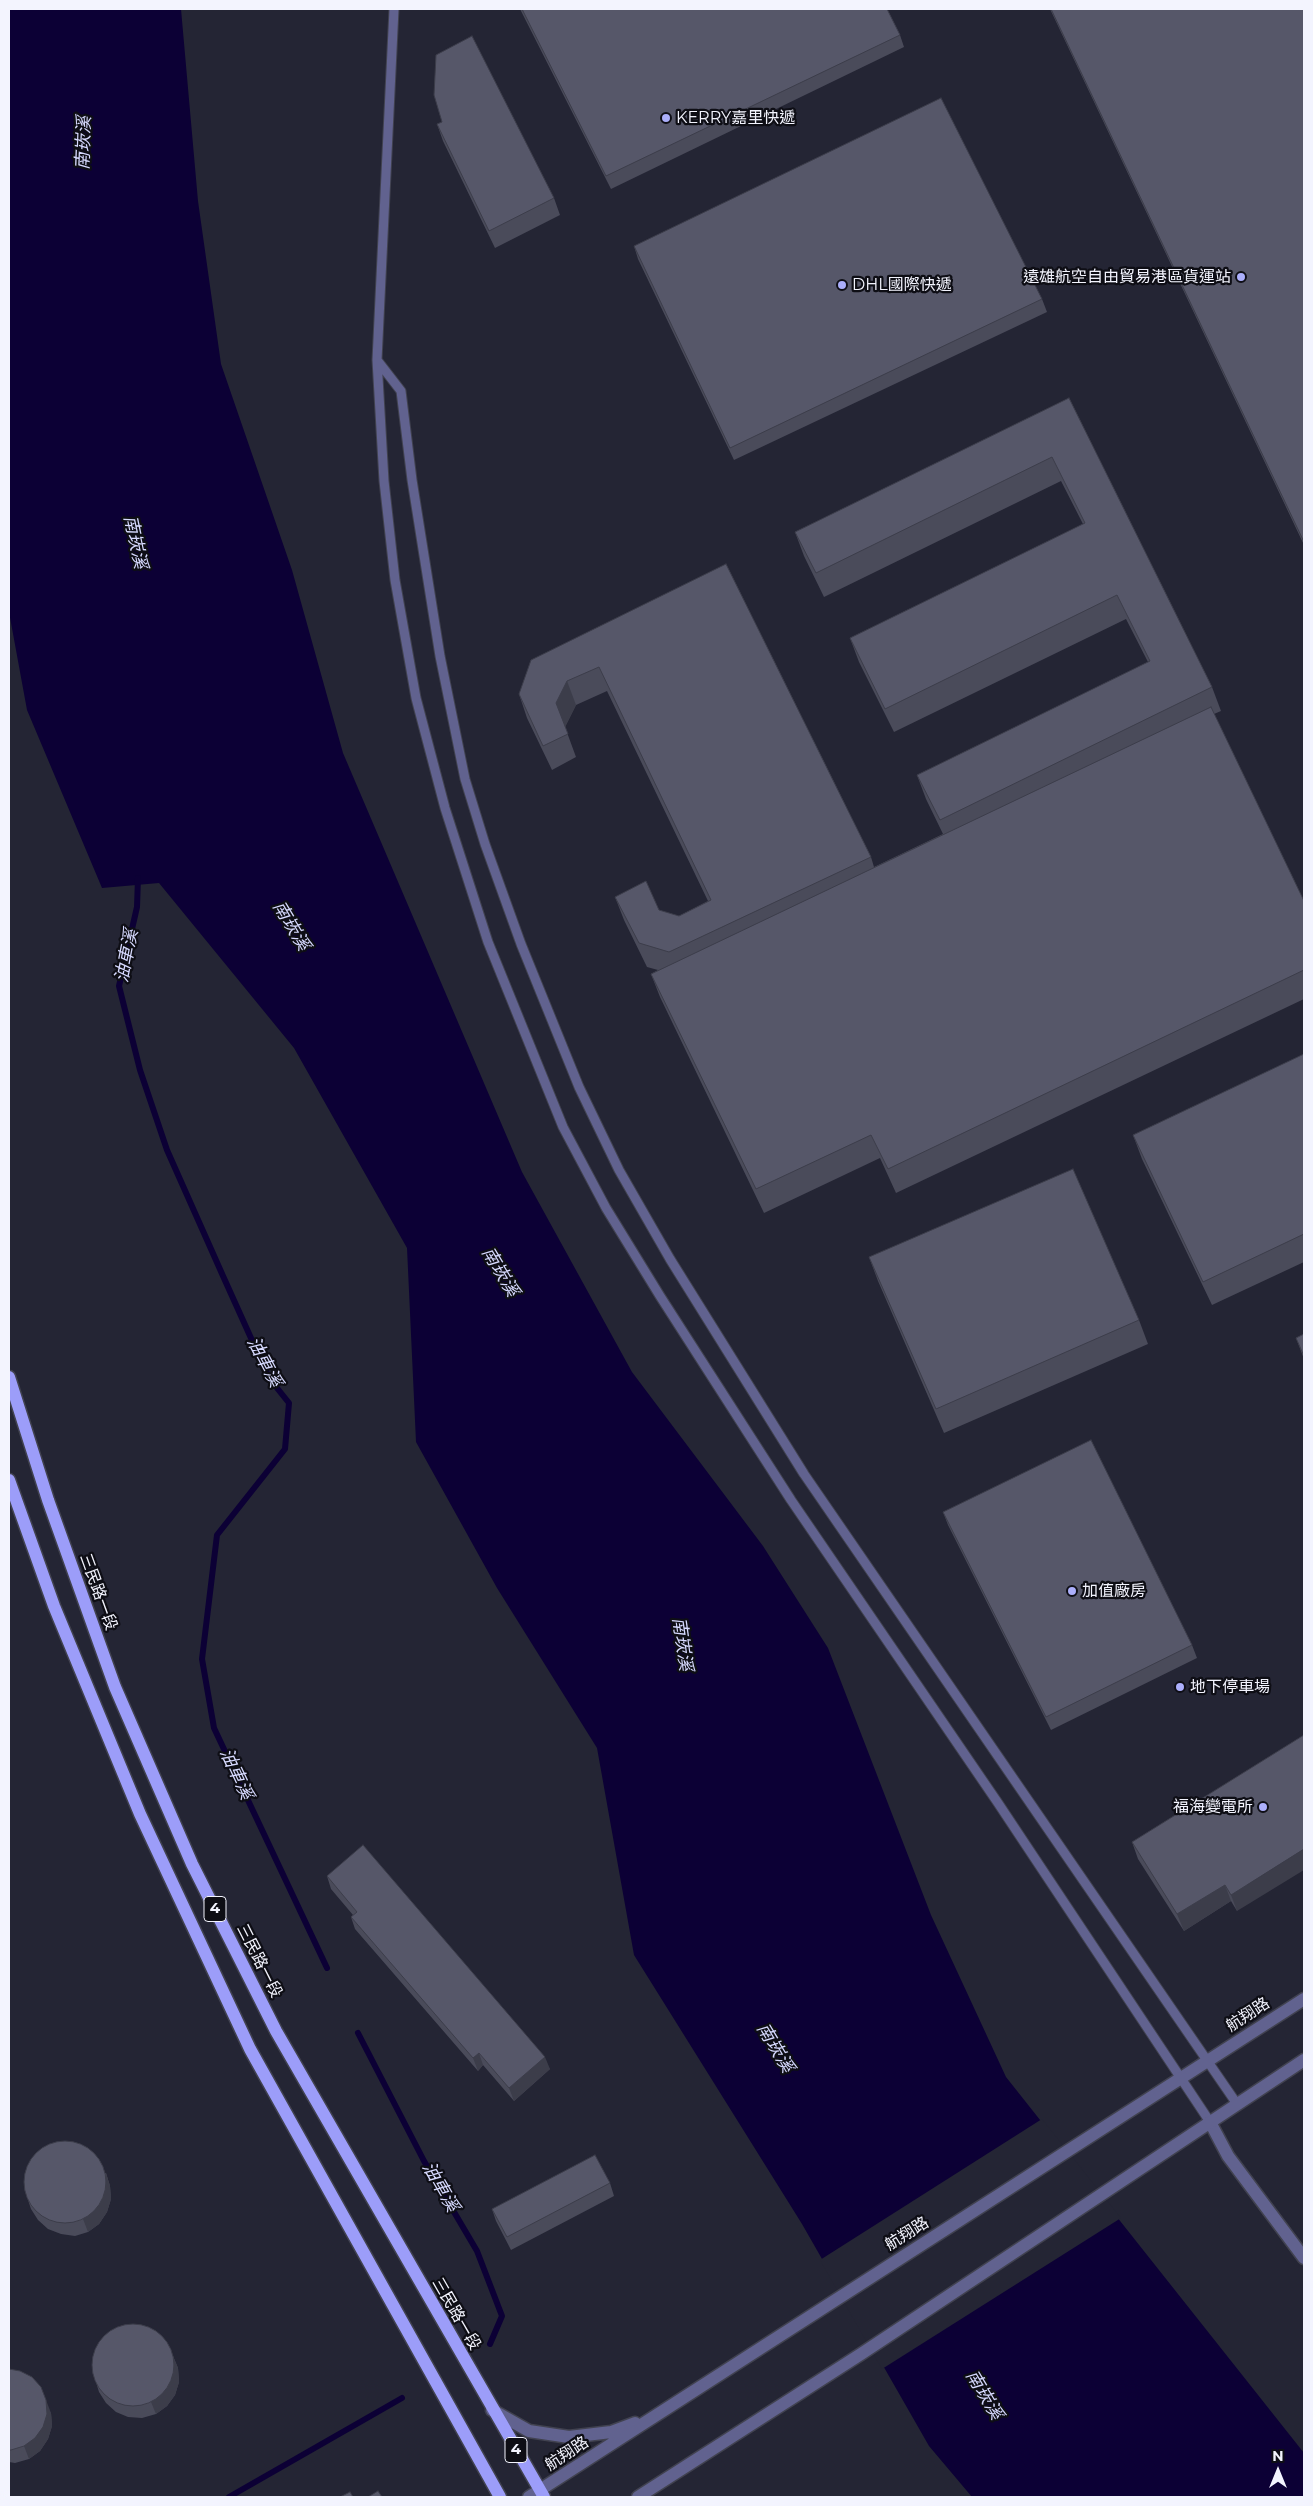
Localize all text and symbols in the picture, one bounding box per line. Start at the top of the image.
place label: KERRY嘉里快遞 [676,108,795,128]
marker: KERRY嘉里快遞 [660,112,672,124]
water label: 南崁溪 [72,116,96,170]
place label: 遠雄航空自由貿易港區貨運站 [1023,267,1231,287]
marker: 遠雄航空自由貿易港區貨運站 [1235,271,1247,283]
place label: DHL國際快遞 [852,275,952,295]
marker: DHL國際快遞 [836,279,848,291]
water label: 南崁溪 [119,513,151,571]
water label: 南崁溪 [268,897,314,955]
water label: 油車溪 [111,927,143,985]
water label: 南崁溪 [477,1243,523,1301]
water label: 油車溪 [242,1333,286,1391]
street label: 三民路一段 [75,1551,121,1633]
place label: 加值廠房 [1082,1581,1146,1601]
marker: 加值廠房 [1066,1585,1078,1597]
water label: 南崁溪 [668,1616,696,1672]
place label: 地下停車場 [1190,1677,1270,1697]
marker: 地下停車場 [1174,1681,1186,1693]
water label: 油車溪 [215,1745,257,1803]
place label: 福海變電所 [1173,1797,1253,1817]
marker: 福海變電所 [1257,1801,1269,1813]
road number: 4 [204,1896,226,1922]
street label: 三民路一段 [232,1921,286,2001]
street label: 航翔路 [1223,1994,1273,2036]
water label: 南崁溪 [752,2019,798,2077]
water label: 油車溪 [417,2158,463,2216]
street label: 航翔路 [882,2213,932,2255]
street label: 三民路一段 [428,2275,484,2353]
water label: 南崁溪 [961,2366,1007,2424]
street label: 航翔路 [542,2433,592,2475]
road number: 4 [505,2438,527,2462]
north arrow [1253,2446,1303,2496]
text: N [1272,2447,1284,2465]

